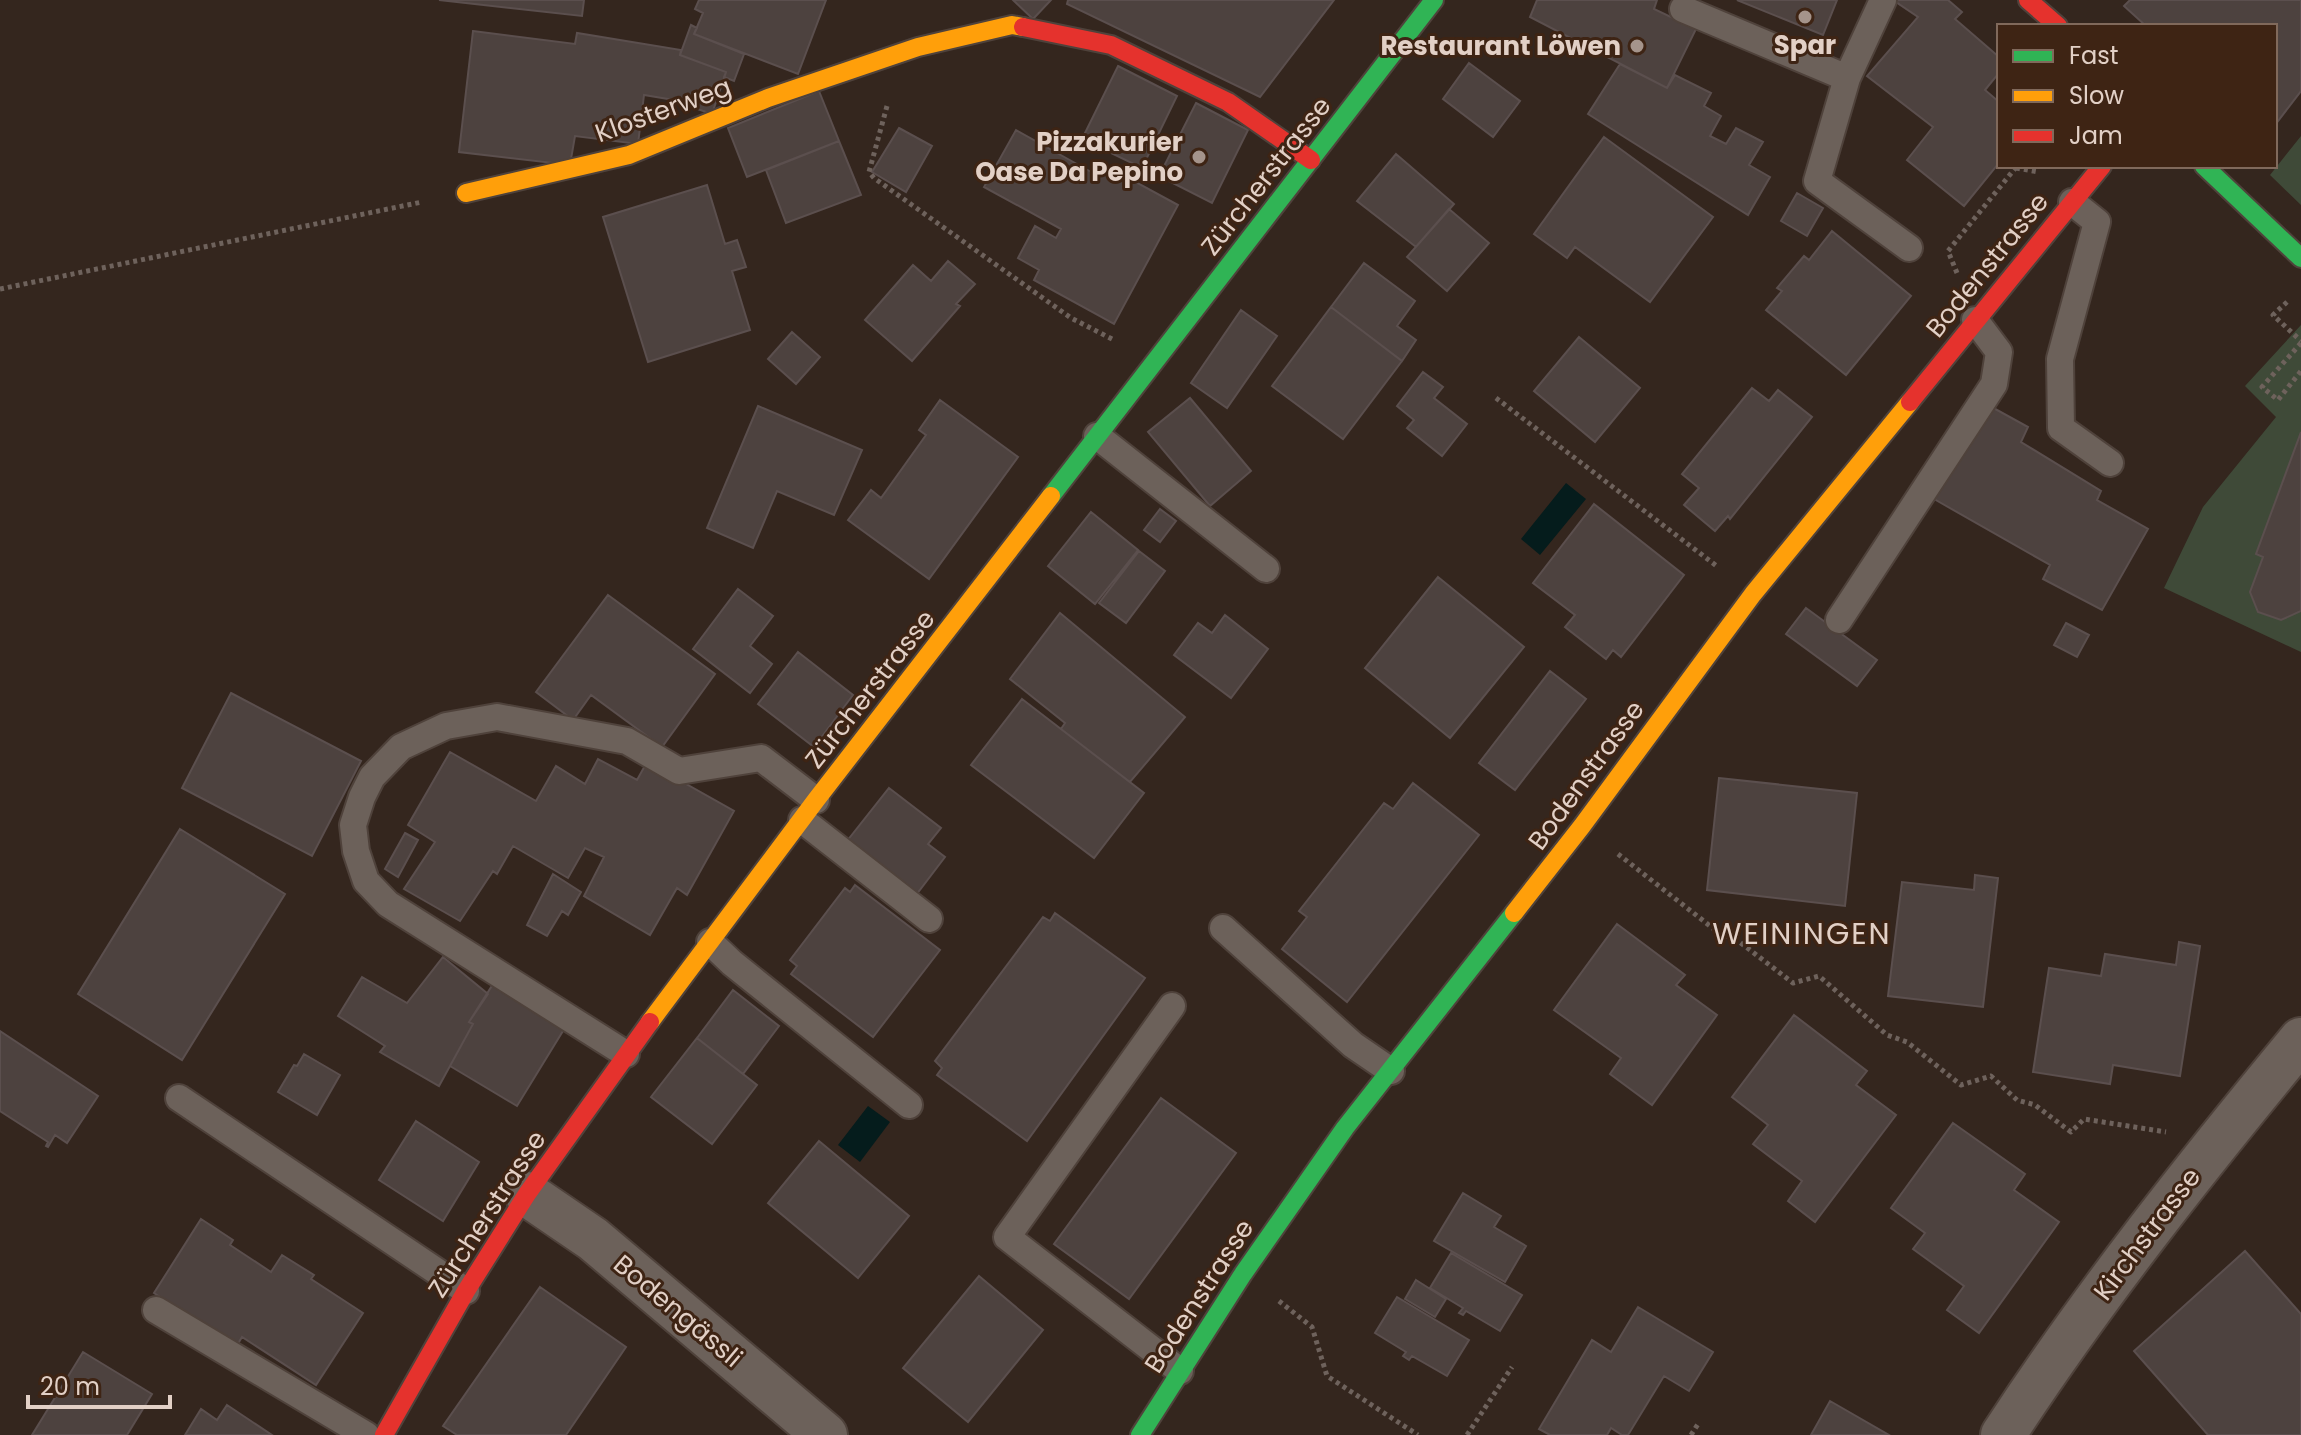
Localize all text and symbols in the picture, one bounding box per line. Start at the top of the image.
marker: Spar [1796,8,1814,26]
legend [1997,24,2277,168]
place label: Spar [1774,27,1836,63]
place label: Restaurant Löwen [1380,28,1621,64]
marker: Restaurant Löwen [1628,37,1646,55]
text: Fast [2069,39,2119,72]
street label: Klosterweg [590,69,736,151]
text: Slow [2069,79,2124,112]
street label: Zürcherstrasse [1193,89,1339,263]
text: Jam [2069,119,2123,152]
place label: Pizzakurier Oase Da Pepino [975,124,1183,190]
marker: Pizzakurier Oase Da Pepino [1190,148,1208,166]
street label: Bodenstrasse [1917,185,2057,345]
street label: Zürcherstrasse [797,602,943,776]
street label: Bodenstrasse [1520,693,1652,857]
district label: WEININGEN [1712,912,1892,955]
street label: Zürcherstrasse [420,1124,554,1304]
street label: Kirchstrasse [2085,1160,2209,1308]
street label: Bodenstrasse [1136,1212,1262,1380]
street label: Bodengässli [606,1246,750,1376]
scale bar [28,1359,170,1409]
text: 20 m [40,1370,100,1403]

